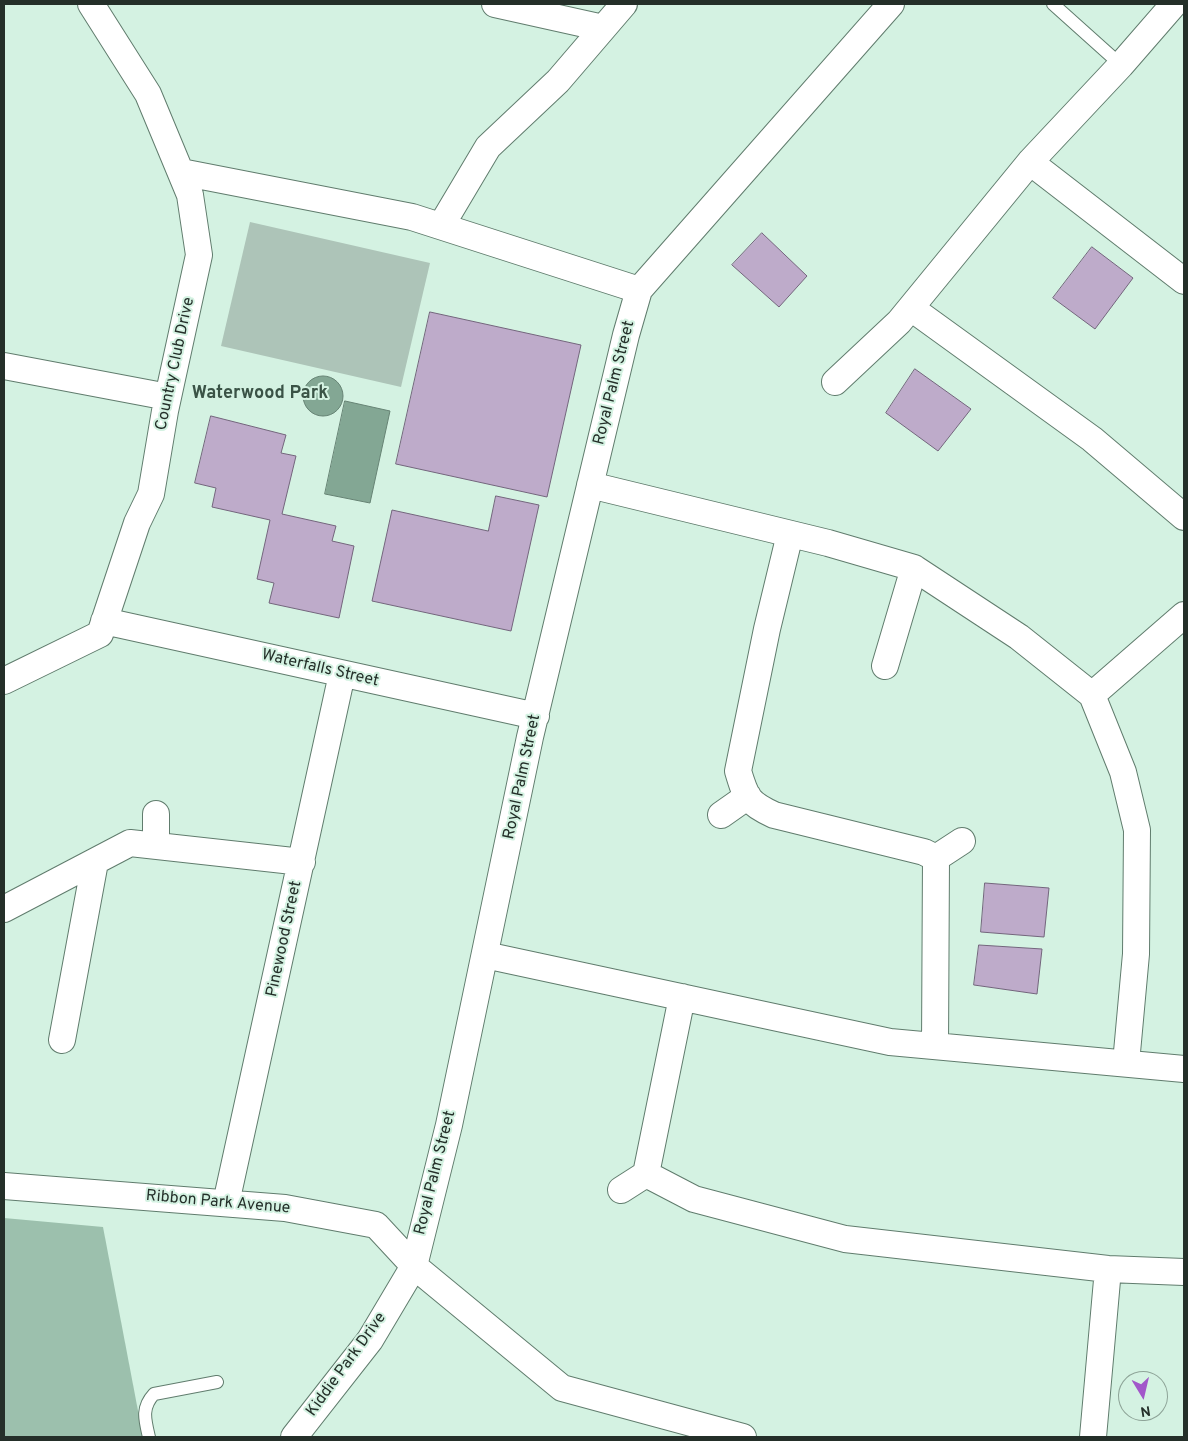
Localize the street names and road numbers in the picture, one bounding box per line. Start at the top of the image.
street label: Country Club Drive [153,296,199,432]
street label: Royal Palm Street [590,319,640,447]
street label: Waterfalls Street [260,646,380,692]
street label: Royal Palm Street [500,713,546,841]
street label: Pinewood Street [263,879,307,999]
street label: Royal Palm Street [411,1109,461,1237]
street label: Ribbon Park Avenue [145,1187,291,1219]
street label: Kiddie Park Drive [303,1309,391,1421]

